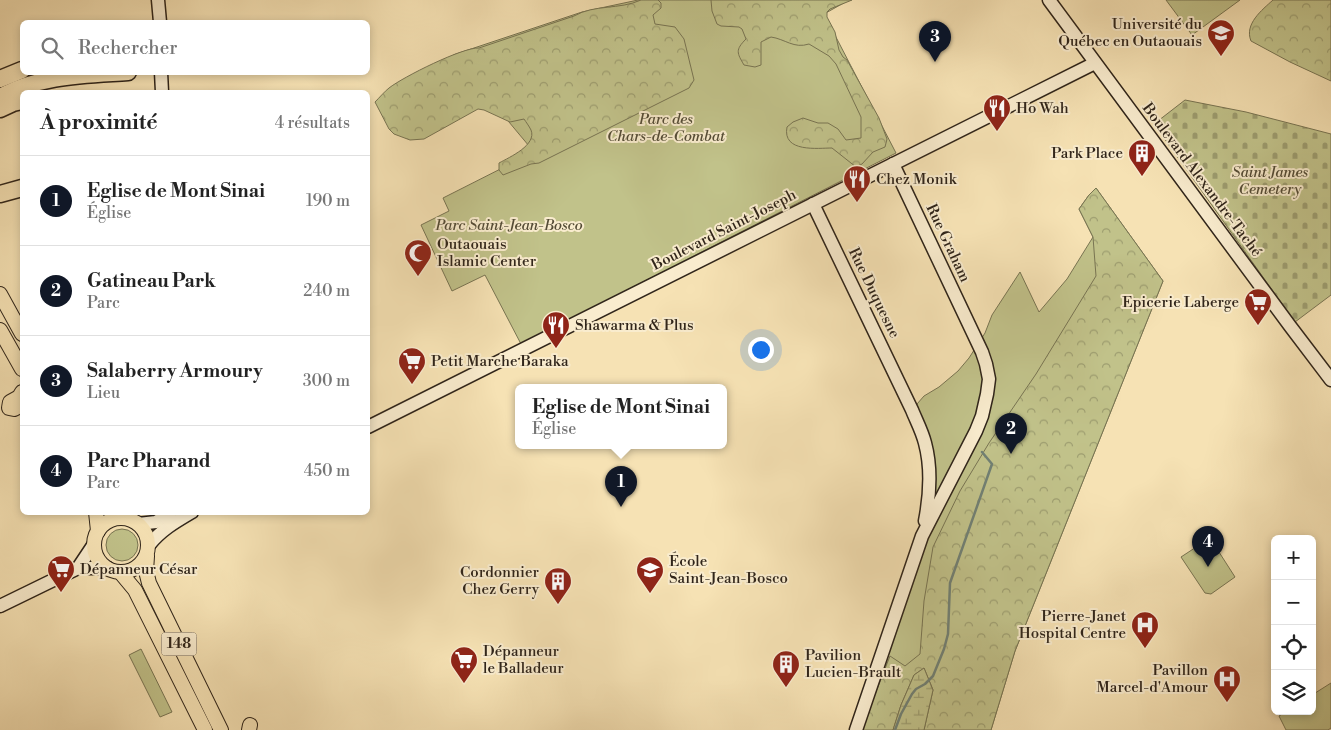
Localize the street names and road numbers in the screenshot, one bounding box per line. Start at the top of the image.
street label: Boulevard Alexandre-Taché [1137,99,1266,261]
street label: Boulevard Saint-Joseph [648,185,800,275]
street label: Rue Graham [922,201,974,285]
street label: Rue Duquesne [844,245,904,341]
road number: 148 [162,633,196,656]

